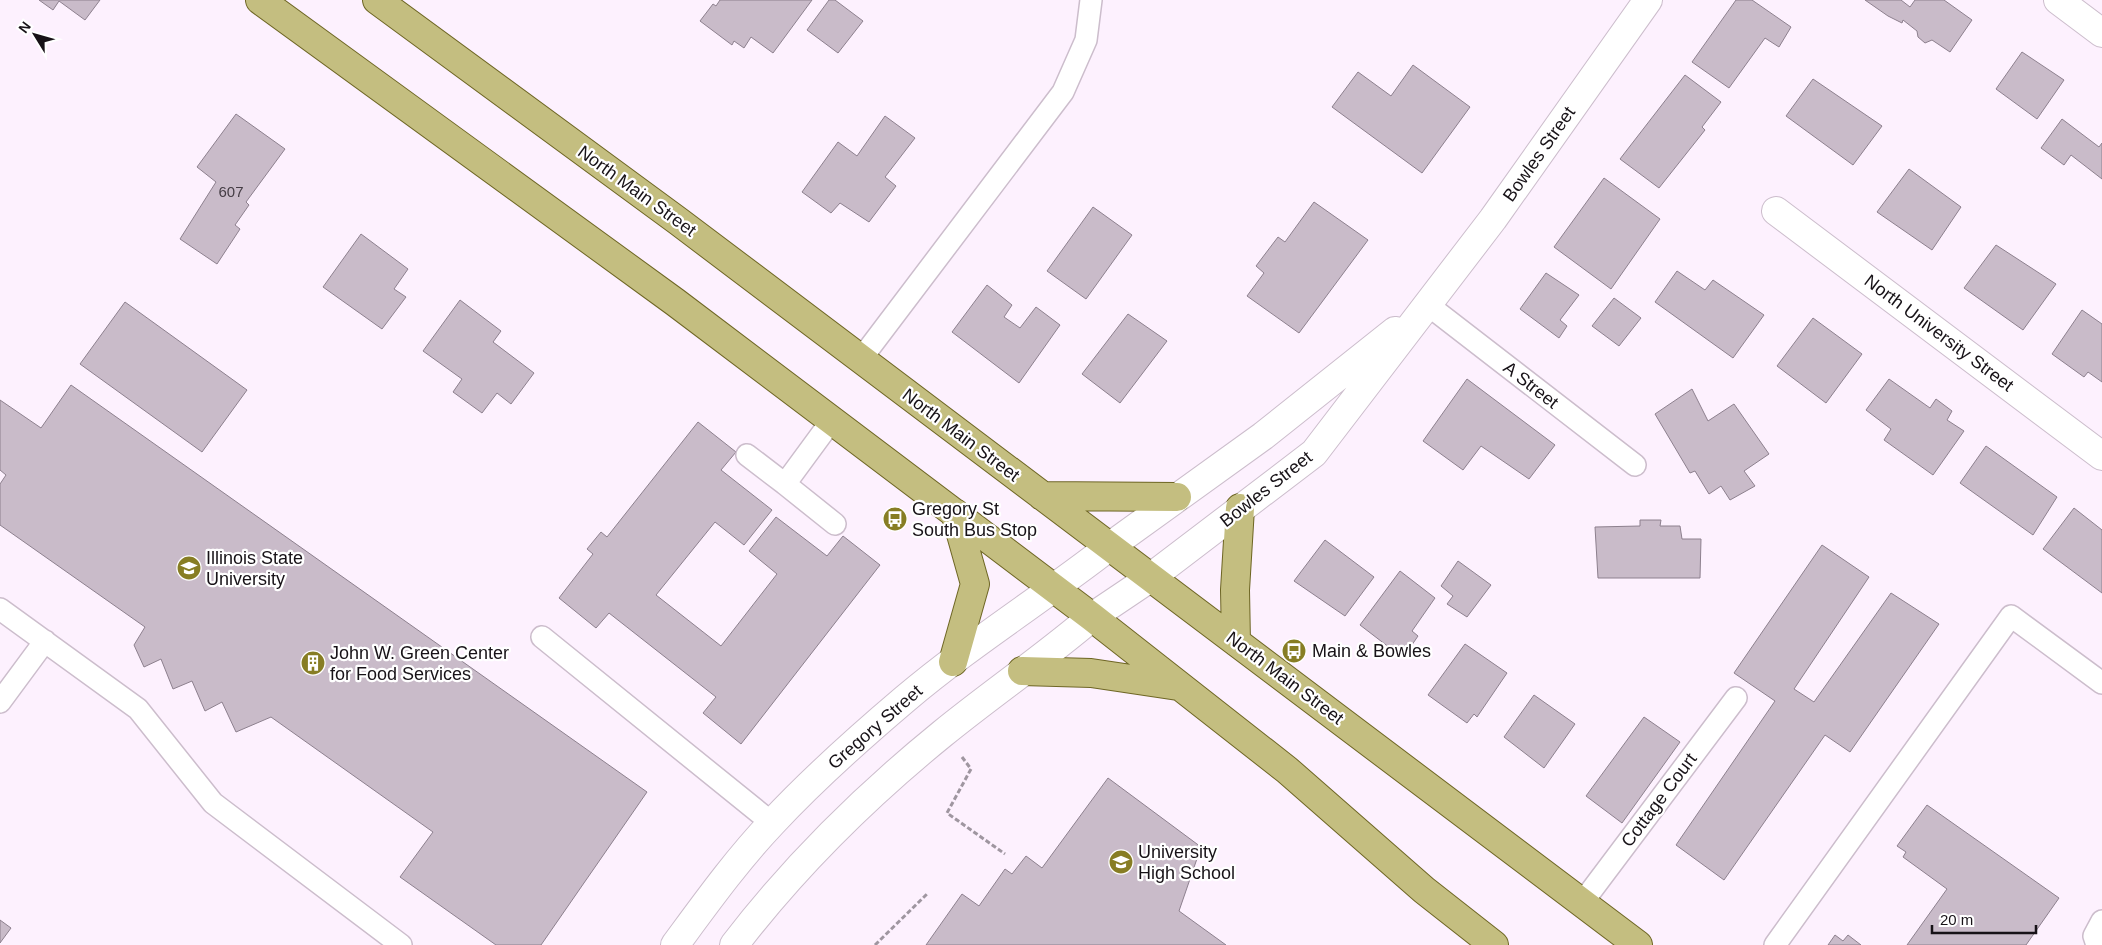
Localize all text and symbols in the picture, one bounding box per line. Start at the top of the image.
north arrow [10,10,60,60]
text: N [15,18,34,36]
street label: Bowles Street [1499,103,1579,205]
street label: North Main Street [574,141,700,241]
house number: 607 [218,183,244,200]
street label: North University Street [1861,271,2017,395]
street label: A Street [1500,357,1562,413]
street label: North Main Street [899,385,1023,485]
street label: Bowles Street [1216,447,1316,531]
place label: Gregory St South Bus Stop [912,499,1037,540]
bus stop icon: Gregory St South Bus Stop [882,506,908,532]
place label: Illinois State University [206,548,303,589]
school or university icon: Illinois State University [176,555,202,581]
street label: North Main Street [1223,628,1347,728]
bus stop icon: Main & Bowles [1281,638,1307,664]
place label: Main & Bowles [1312,641,1431,661]
place label: John W. Green Center for Food Services [330,643,509,684]
building icon: John W. Green Center for Food Services [300,650,326,676]
street label: Gregory Street [824,681,926,773]
street label: Cottage Court [1617,749,1701,851]
place label: University High School [1138,842,1235,883]
school or university icon: University High School [1108,849,1134,875]
scale bar [1932,902,2036,934]
text: 20 m [1940,911,1973,928]

